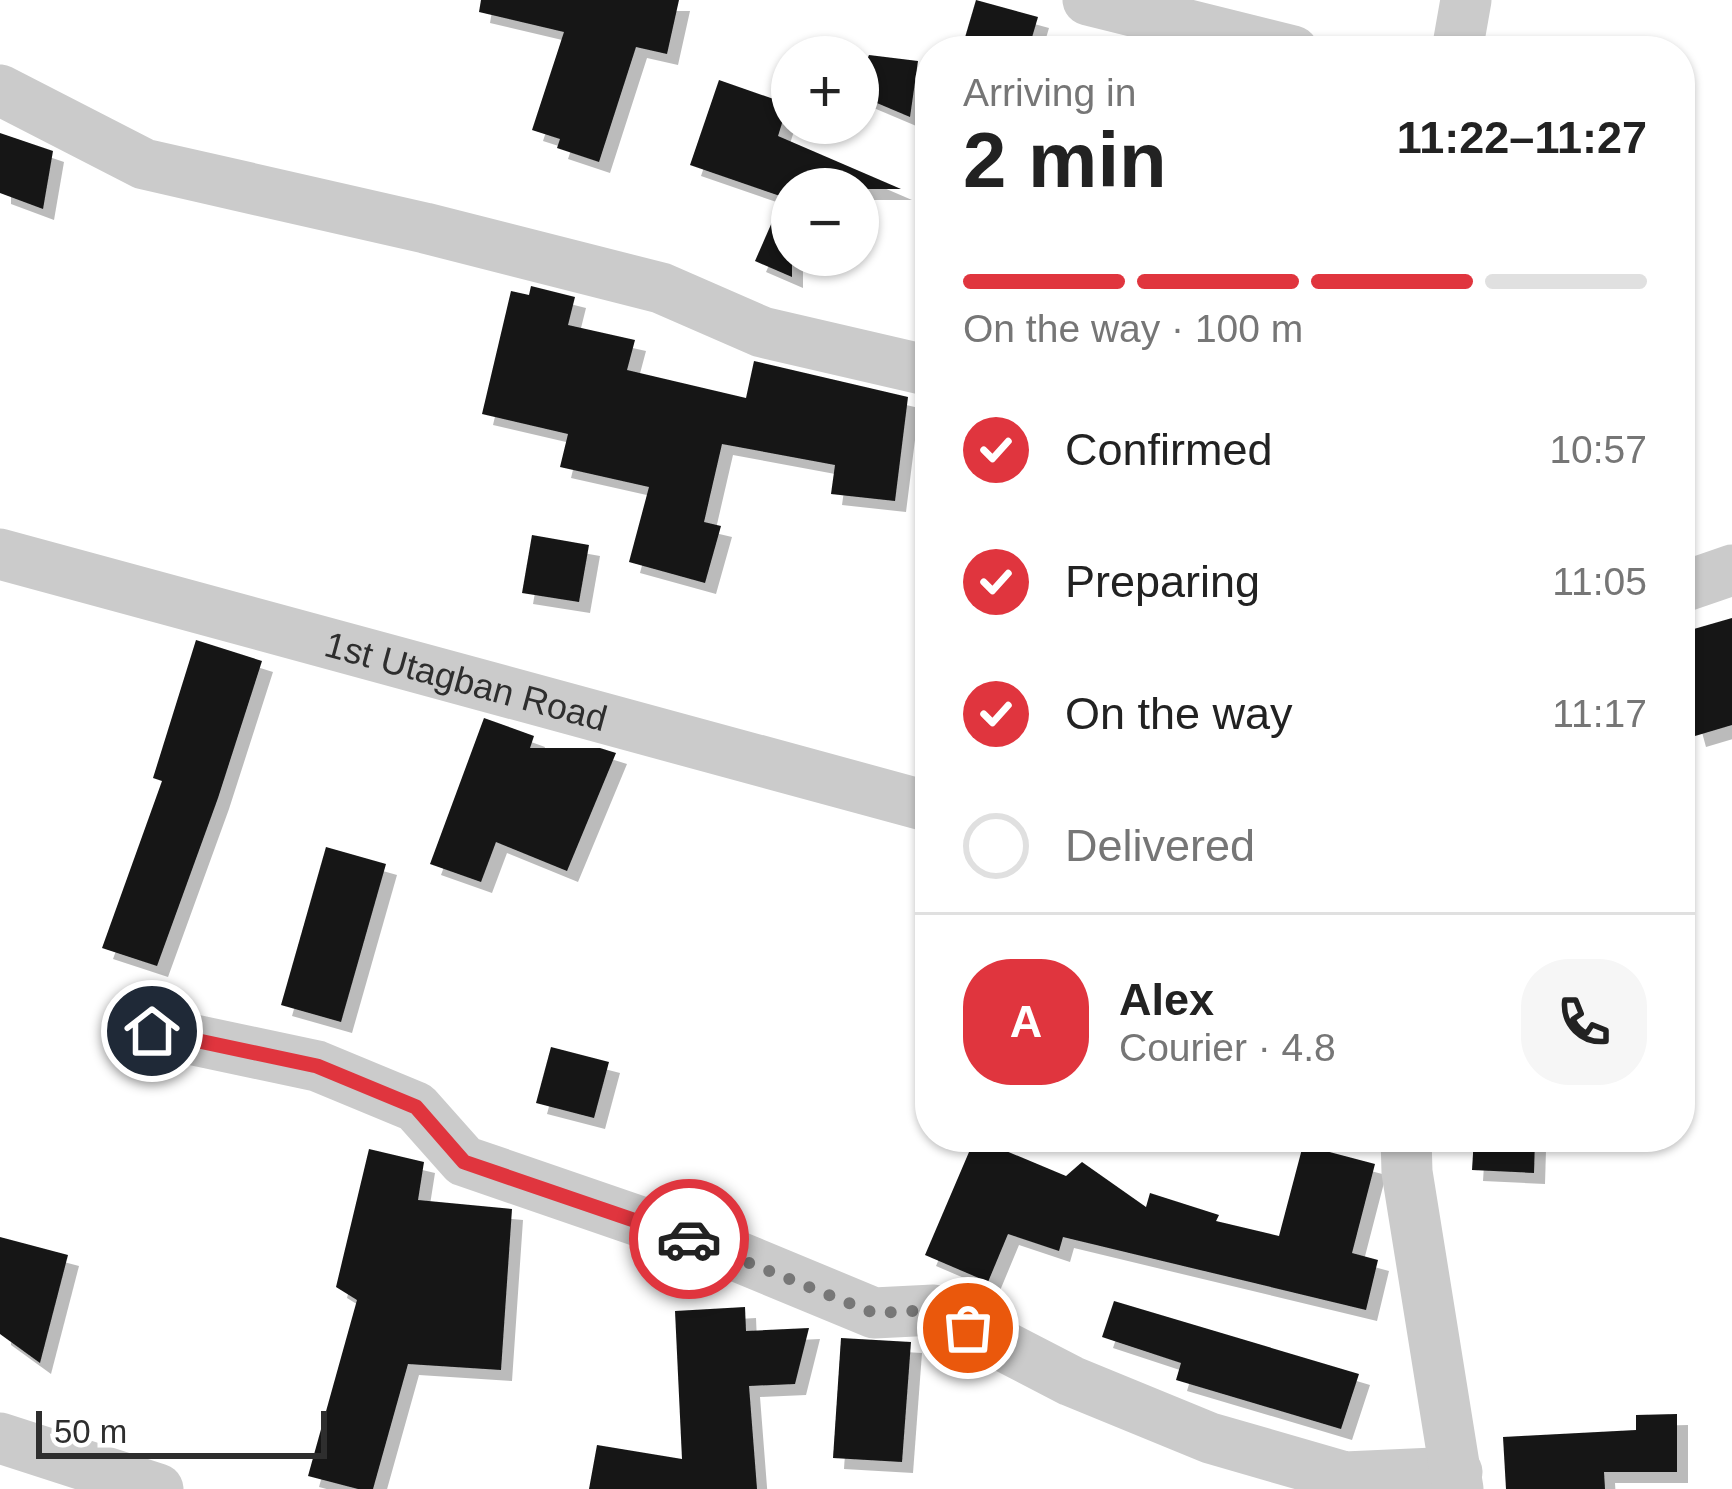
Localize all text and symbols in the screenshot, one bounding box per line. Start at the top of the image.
map controls [771,36,879,276]
button: + [771,36,879,144]
text: Arriving in [963,71,1136,114]
text: 11:22–11:27 [1397,112,1647,163]
text: 2 min [963,116,1167,204]
button: − [771,168,879,276]
text: On the way · 100 m [963,307,1303,350]
icon: check [963,417,1029,483]
text: Confirmed [1065,424,1273,475]
text: 10:57 [1549,428,1647,471]
icon: check [963,549,1029,615]
text: Preparing [1065,556,1260,607]
text: 11:05 [1552,560,1647,603]
street label: 1st Utagban Road [321,623,612,739]
icon: check [963,681,1029,747]
text: On the way [1065,688,1293,739]
text: 11:17 [1552,692,1647,735]
text: Delivered [1065,820,1255,871]
button: phone [1521,959,1647,1085]
text: Alex [1119,974,1214,1025]
pin [101,980,203,1082]
text: A [1010,996,1042,1047]
icon: home [119,998,185,1064]
text: Courier · 4.8 [1119,1026,1336,1069]
courier [629,1179,749,1299]
icon: car [656,1206,722,1272]
pin [917,1277,1019,1379]
icon: bag [935,1295,1001,1361]
scale bar [36,1405,327,1458]
text: 50 m [54,1413,127,1450]

